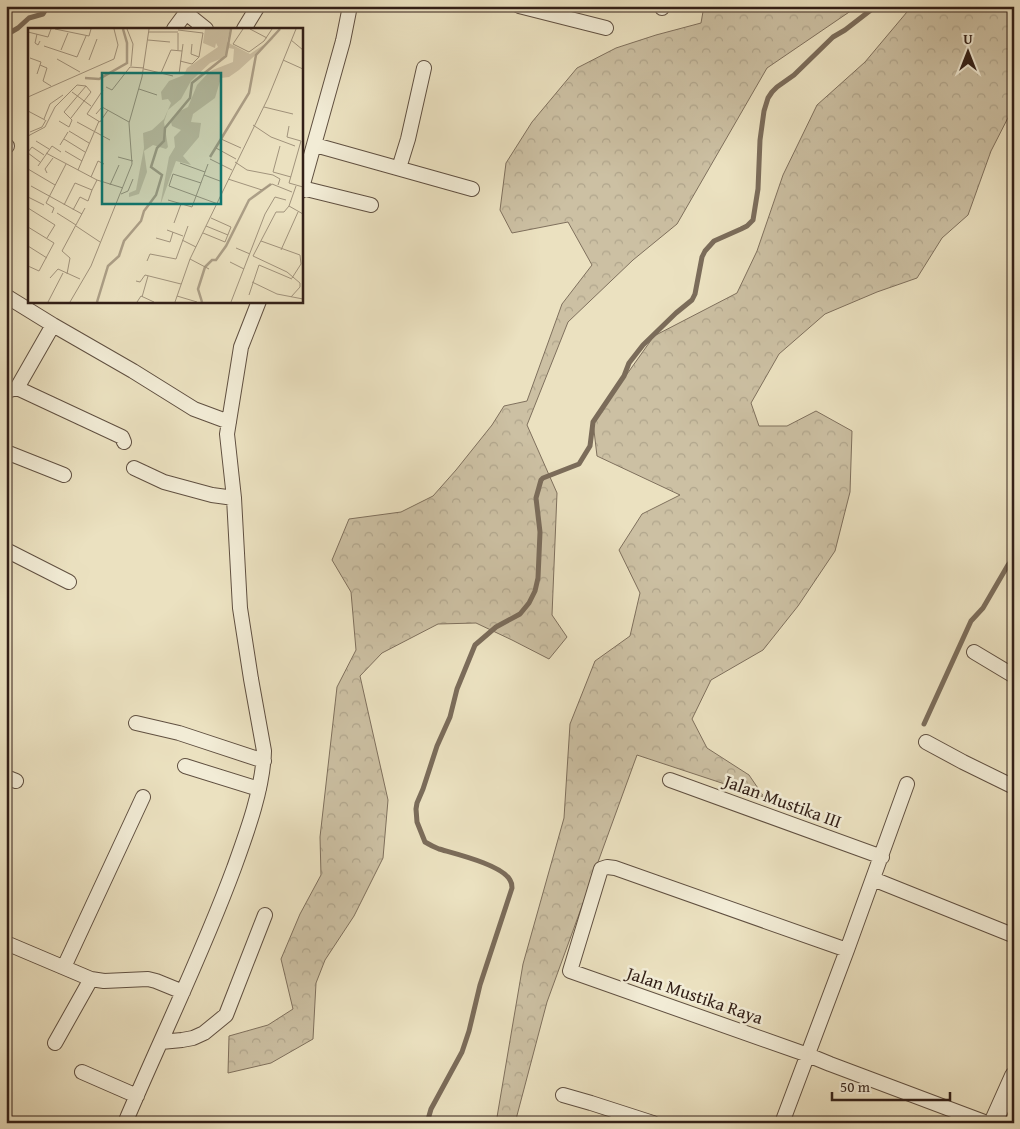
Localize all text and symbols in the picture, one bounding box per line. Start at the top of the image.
inset map [28,28,302,302]
north arrow [942,28,992,78]
text: U [963,29,973,49]
street label: Jalan Mustika III [719,767,845,835]
street label: Jalan Mustika Raya [621,958,767,1031]
scale bar [832,1069,950,1101]
text: 50 m [840,1076,871,1097]

